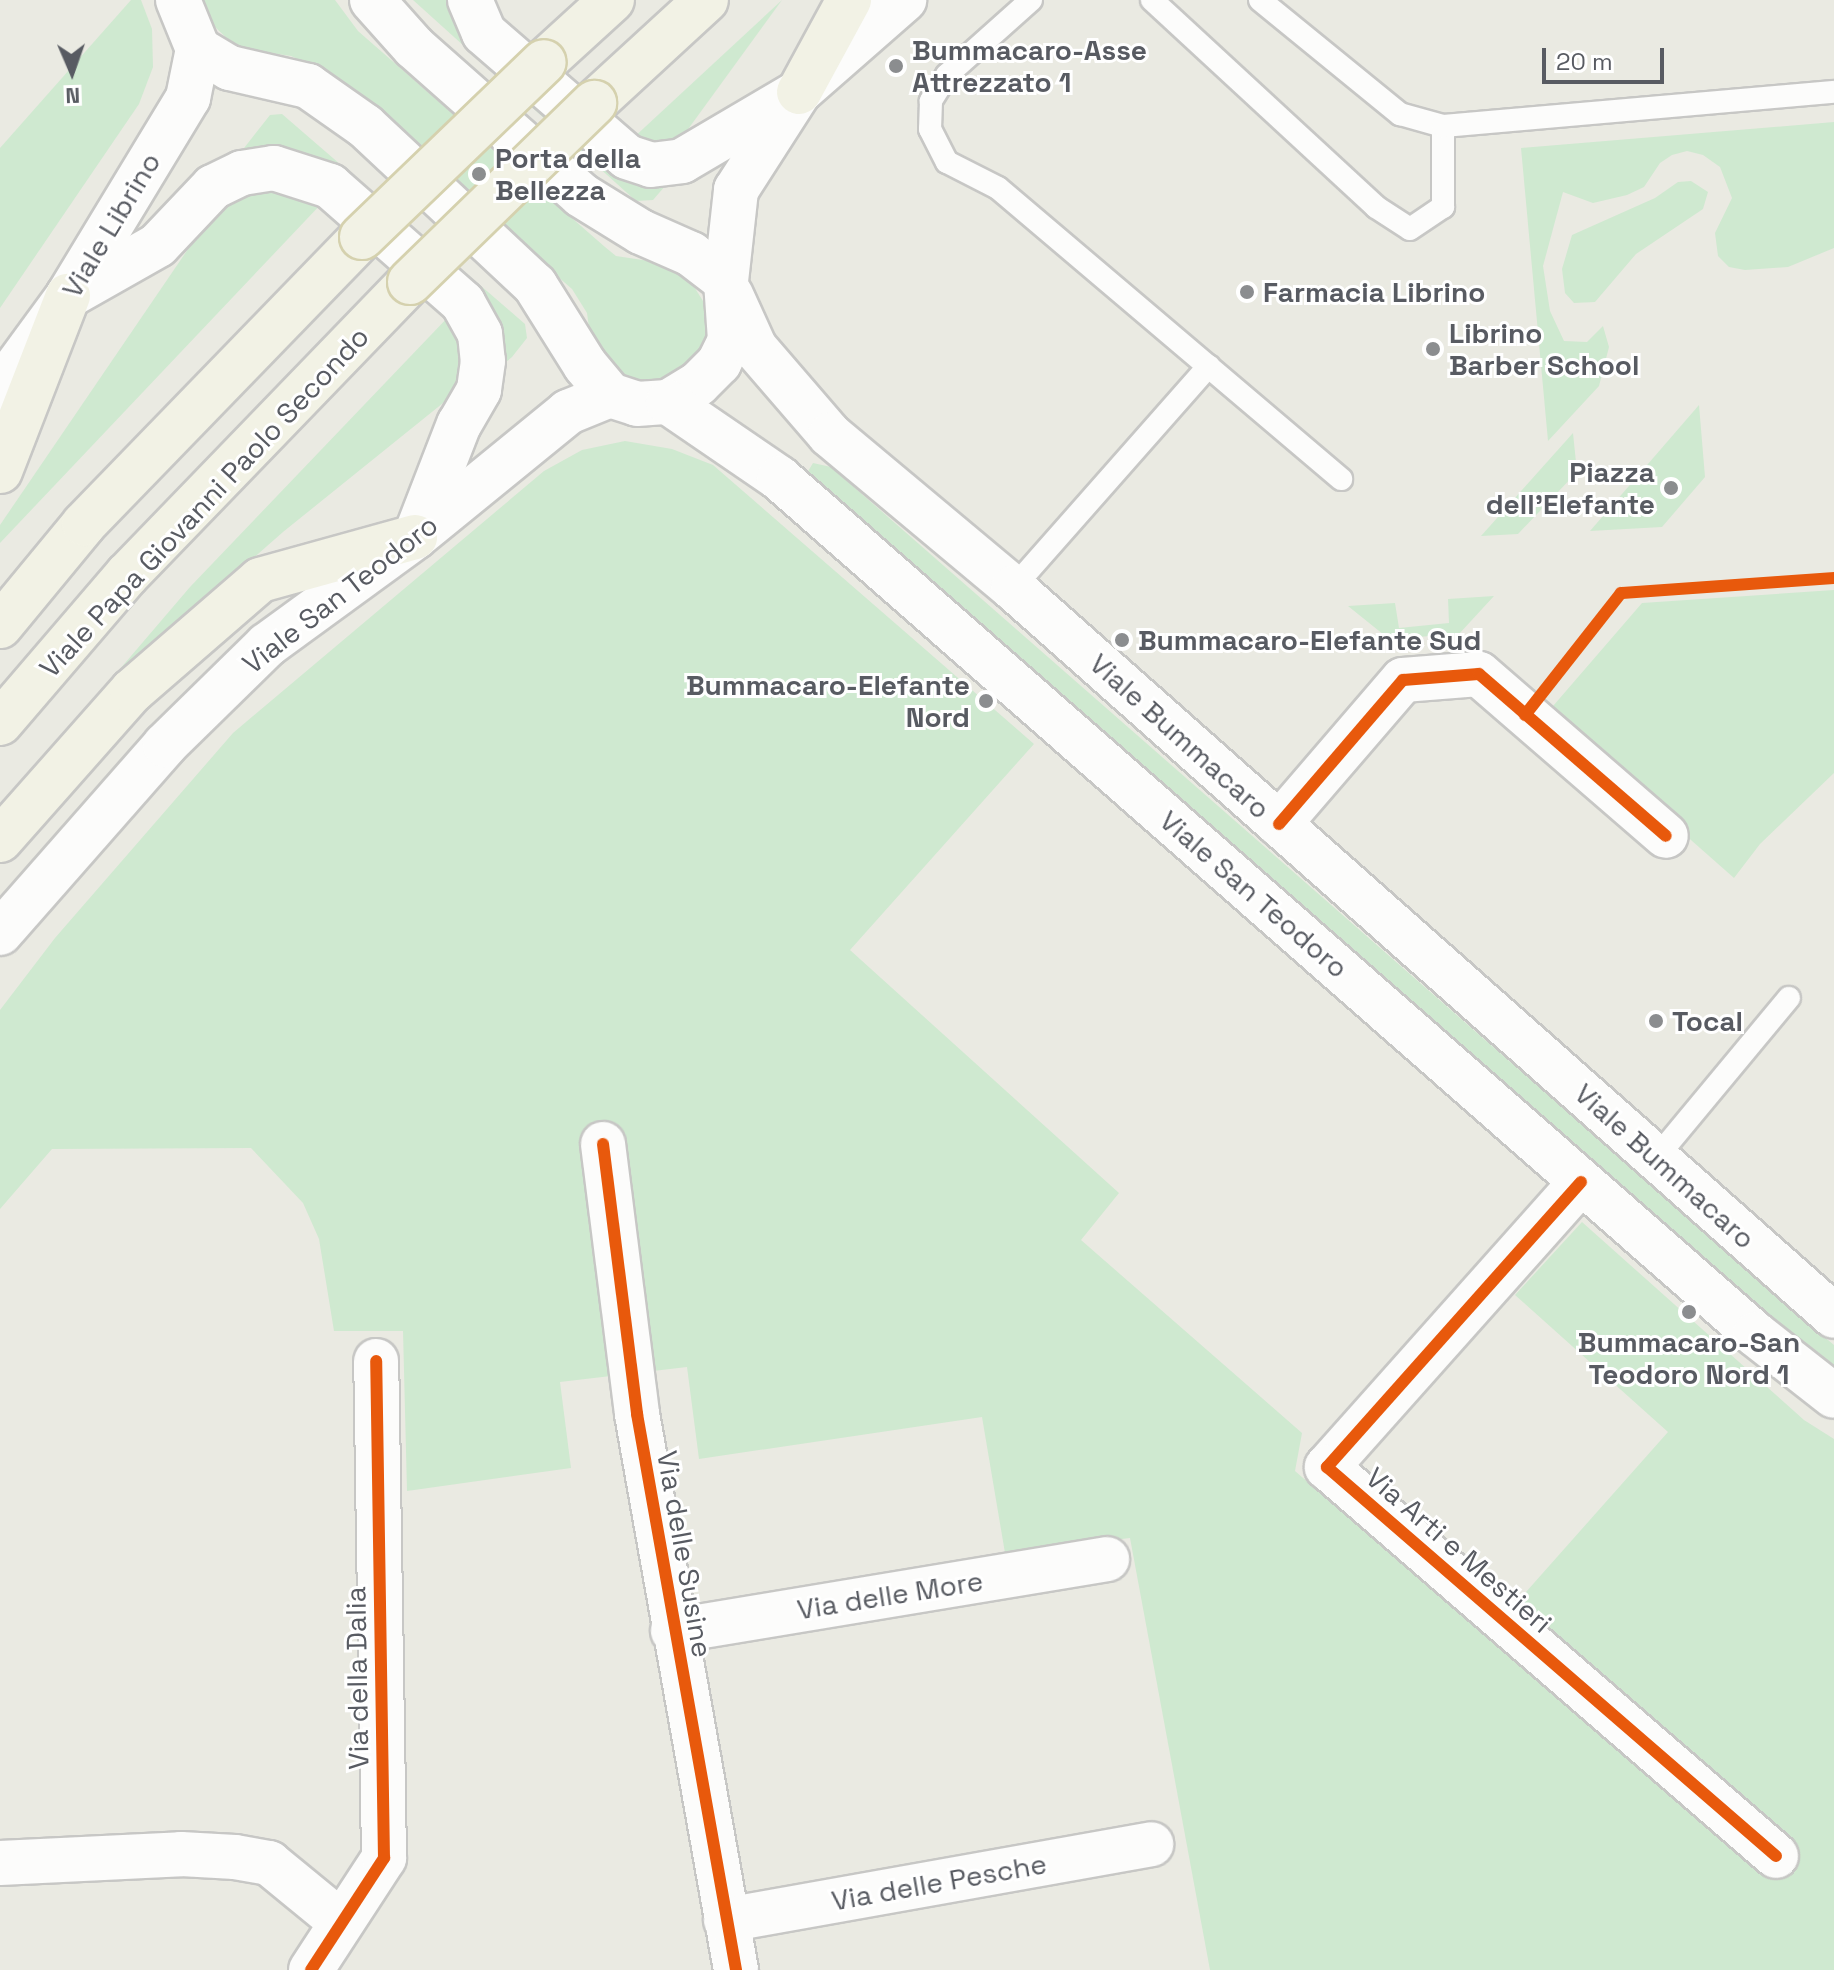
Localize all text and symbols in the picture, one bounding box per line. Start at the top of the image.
north arrow [32,32,112,112]
scale bar [1546,32,1668,82]
place label: Bummacaro-Asse Attrezzato 1 [912,33,1147,99]
text: 20 m [1556,46,1613,77]
marker: Bummacaro-Asse Attrezzato 1 [887,57,905,75]
text: N [65,82,81,110]
place label: Porta della Bellezza [495,141,641,207]
street label: Viale Librino [55,146,167,304]
marker: Porta della Bellezza [470,165,488,183]
place label: Farmacia Librino [1263,275,1485,309]
marker: Farmacia Librino [1238,283,1256,301]
place label: Librino Barber School [1449,316,1639,382]
street label: Viale Papa Giovanni Paolo Secondo [32,320,376,684]
marker: Librino Barber School [1424,340,1442,358]
place label: Piazza dell'Elefante [1486,455,1655,521]
marker: Piazza dell'Elefante [1662,479,1680,497]
street label: Viale San Teodoro [236,507,444,681]
place label: Bummacaro-Elefante Sud [1138,623,1481,657]
marker: Bummacaro-Elefante Sud [1113,631,1131,649]
street label: Viale Bummacaro [1083,646,1277,826]
place label: Bummacaro-Elefante Nord [686,668,970,734]
marker: Bummacaro-Elefante Nord [977,692,995,710]
street label: Viale San Teodoro [1153,803,1355,985]
place label: Tocal [1672,1004,1743,1038]
marker: Tocal [1647,1012,1665,1030]
street label: Viale Bummacaro [1568,1076,1762,1256]
marker: Bummacaro-San Teodoro Nord 1 [1680,1303,1698,1321]
place label: Bummacaro-San Teodoro Nord 1 [1578,1325,1800,1391]
street label: Via delle Susine [650,1448,720,1660]
street label: Via Arti e Mestieri [1359,1460,1559,1640]
street label: Via delle More [795,1564,985,1626]
street label: Via della Dalia [339,1586,375,1770]
street label: Via delle Pesche [829,1847,1049,1917]

